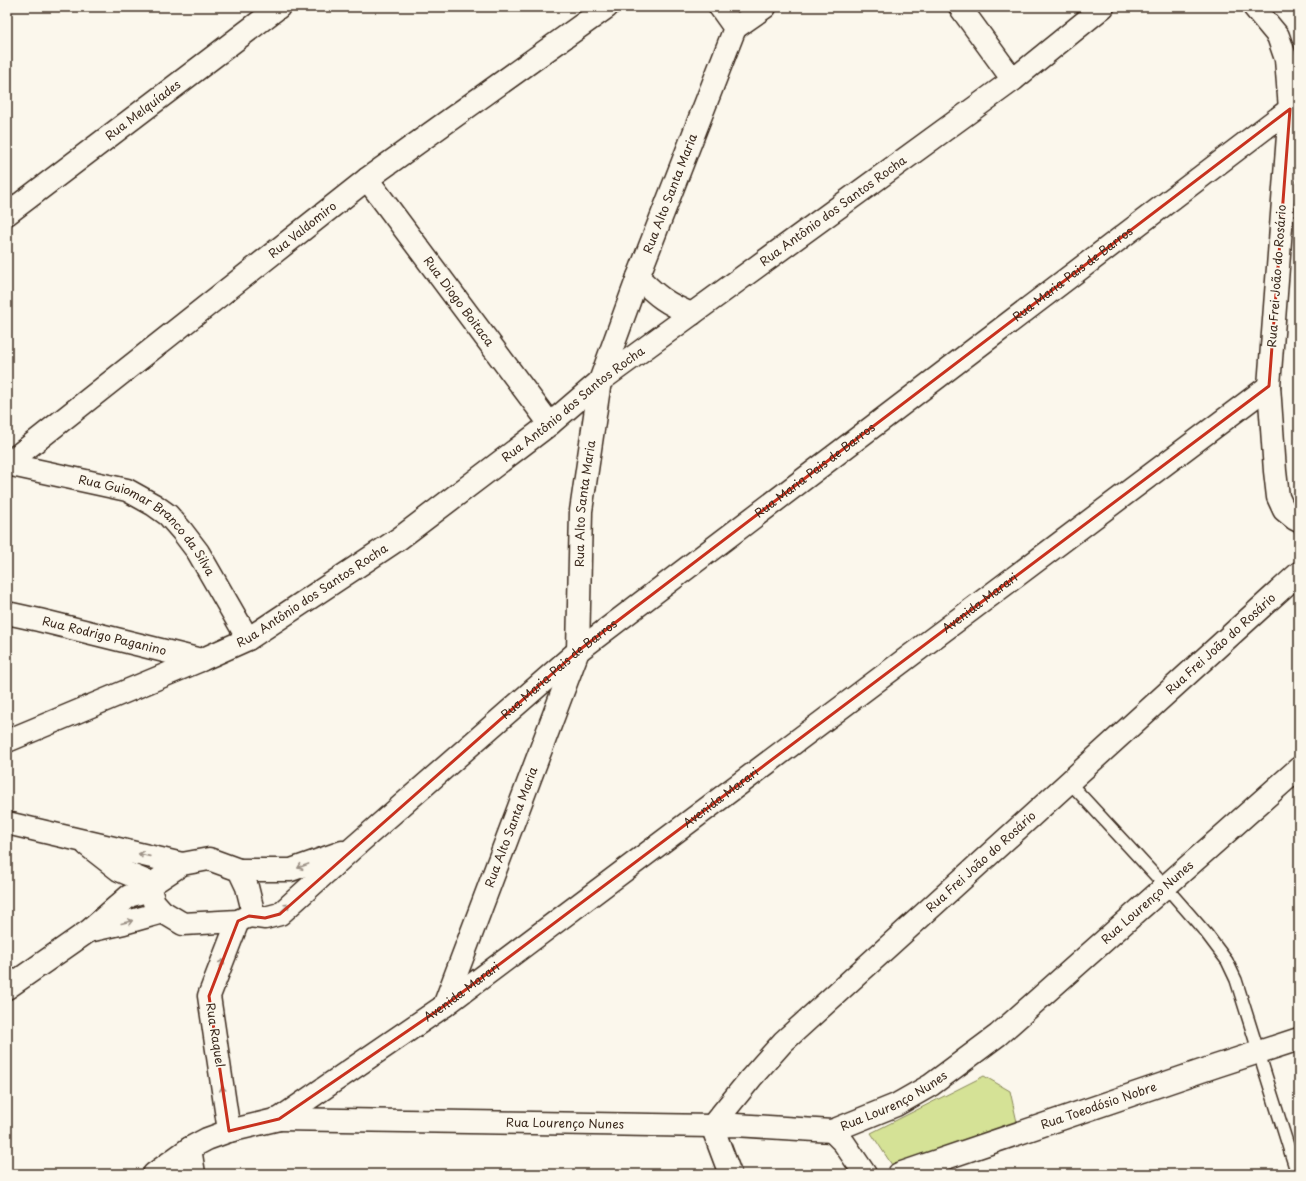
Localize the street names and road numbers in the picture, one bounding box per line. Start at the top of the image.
street label: Rua Melquíades [101,75,184,144]
street label: Rua Alto Santa Maria [638,130,701,256]
street label: Rua Antônio dos Santos Rocha [755,150,910,270]
street label: Rua Valdomiro [264,196,340,262]
street label: Rua Frei João do Rosário [1262,204,1290,348]
street label: Rua Maria Pais de Barros [1008,221,1137,325]
street label: Rua Diogo Boitaca [420,252,499,350]
street label: Rua Antônio dos Santos Rocha [497,341,648,466]
street label: Rua Maria Pais de Barros [750,418,879,522]
street label: Rua Alto Santa Maria [570,439,599,567]
street label: Rua Guiomar Branco da Silva [77,470,220,579]
street label: Rua Antônio dos Santos Rocha [233,538,391,651]
street label: Avenida Marari [938,568,1021,637]
street label: Rua Frei João do Rosário [1161,588,1279,698]
street label: Rua Rodrigo Paganino [41,611,169,659]
street label: Rua Maria Pais de Barros [496,614,621,723]
street label: Avenida Marari [679,763,762,831]
street label: Rua Alto Santa Maria [480,764,542,890]
street label: Rua Frei João do Rosário [921,806,1040,916]
street label: Rua Lourenço Nunes [1097,855,1197,948]
street label: Avenida Marari [420,957,503,1025]
street label: Rua Raquel [202,1001,230,1068]
street label: Rua Lourenço Nunes [837,1066,951,1135]
street label: Rua Toeodósio Nobre [1038,1077,1159,1133]
street label: Rua Lourenço Nunes [506,1113,625,1133]

